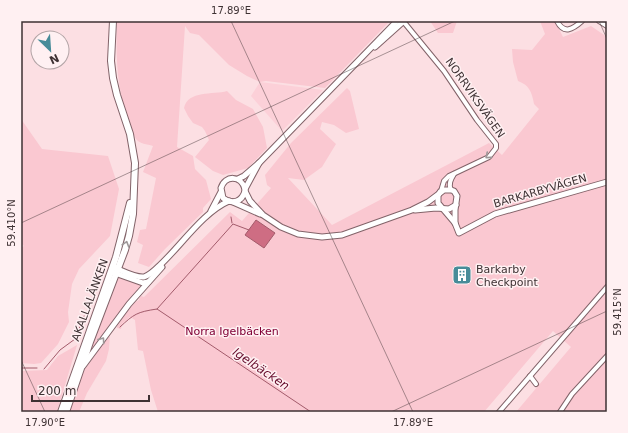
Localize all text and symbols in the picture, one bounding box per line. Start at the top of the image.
text: 17.89°E [211,5,251,16]
north arrow [30,30,70,70]
text: N [47,51,61,66]
street label: NORRVIKSVÄGEN [443,56,507,140]
one-way arrow [486,151,493,158]
street label: BARKARBYVÄGEN [492,171,588,211]
text: 59.410°N [6,199,17,247]
one-way arrow [121,241,130,248]
street label: AKALLALÄNKEN [69,257,111,343]
place label: Barkarby Checkpoint [476,263,539,289]
building icon: Barkarby Checkpoint [451,264,473,286]
text: 59.415°N [612,288,623,336]
park label: Norra Igelbäcken [185,325,279,338]
one-way arrow [97,337,104,344]
water label: Igelbäcken [230,345,292,393]
scale bar [32,377,149,403]
text: 200 m [38,384,76,398]
text: 17.90°E [25,417,65,428]
text: 17.89°E [393,417,433,428]

